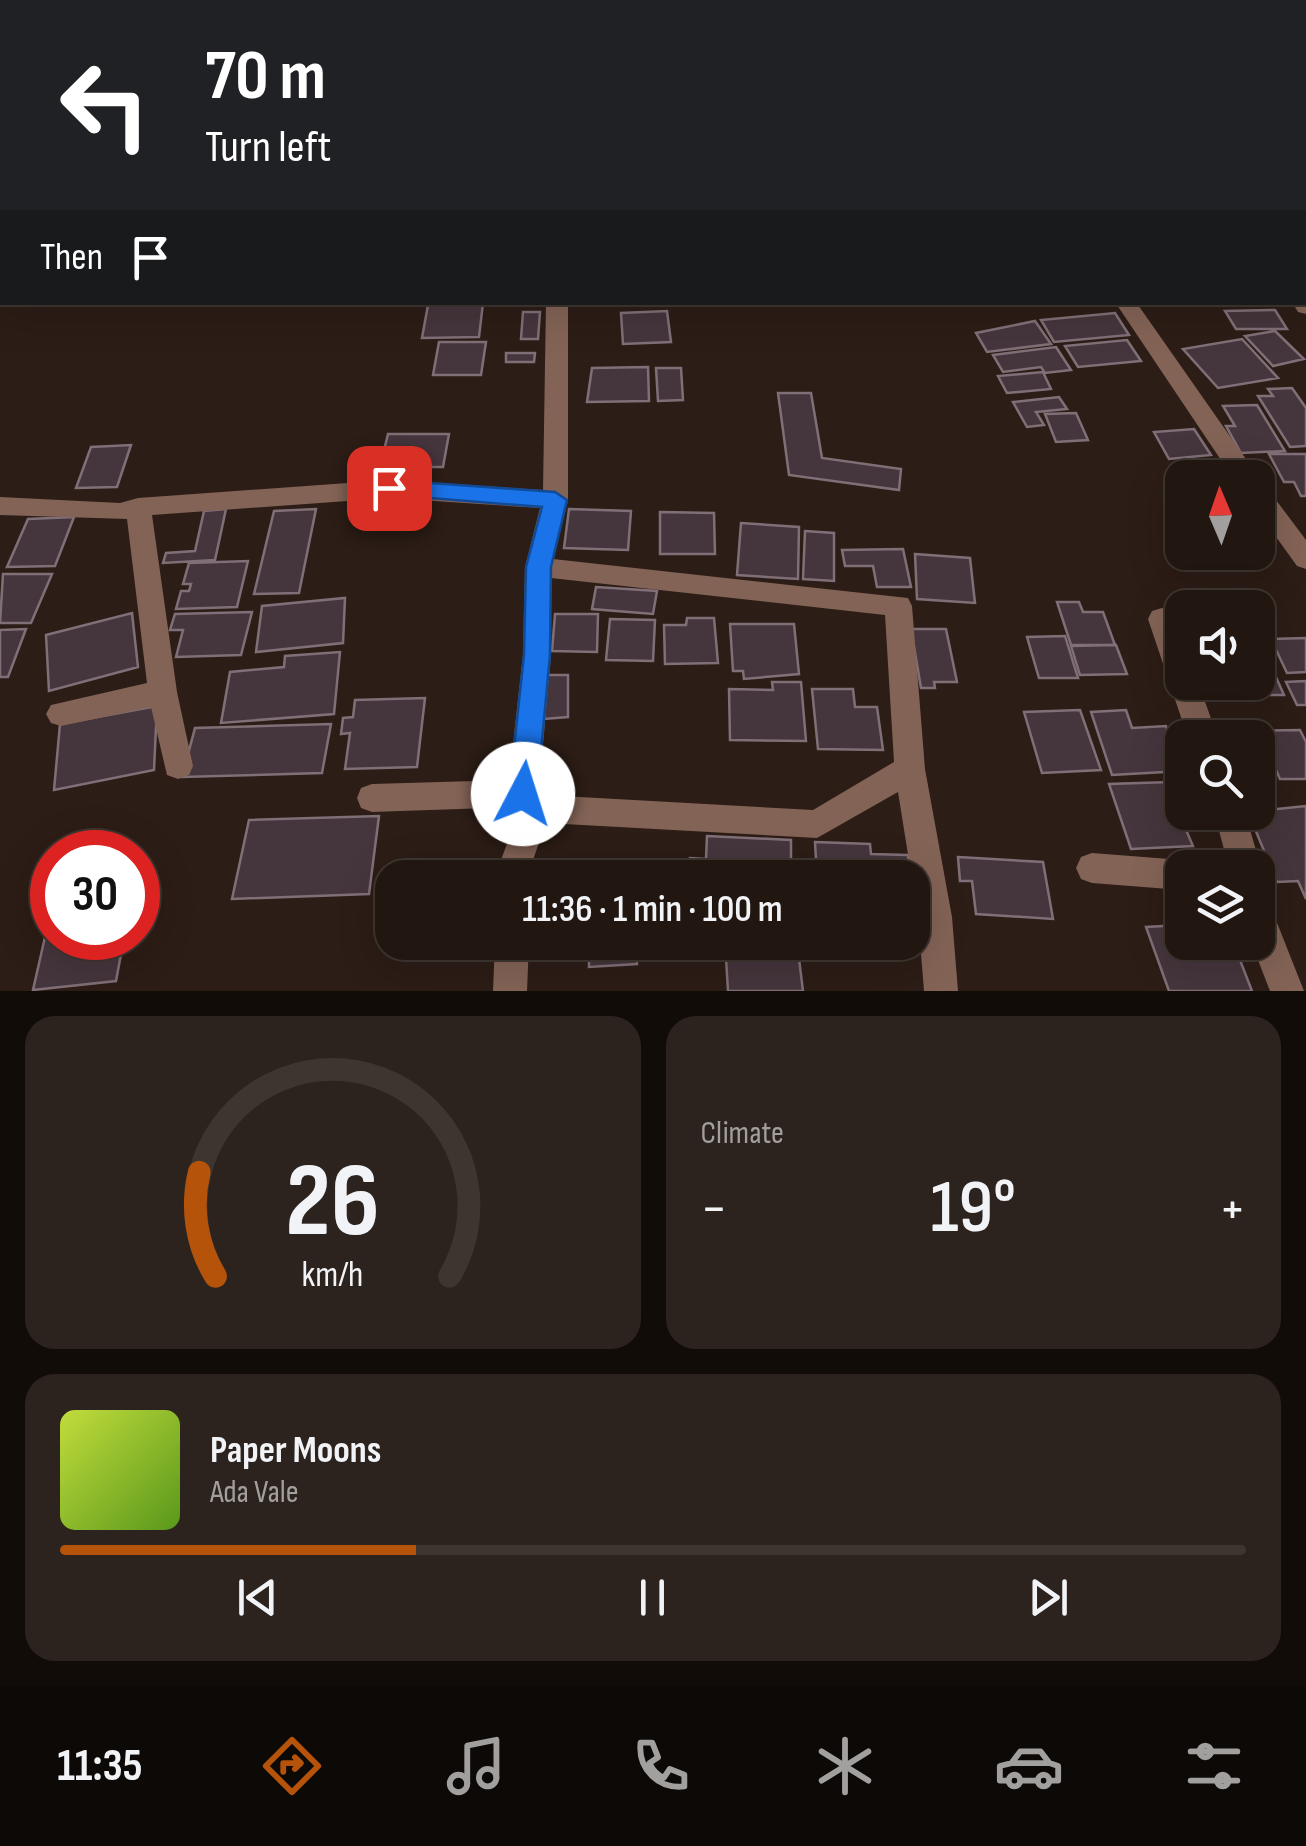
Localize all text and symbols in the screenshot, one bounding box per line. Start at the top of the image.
text: 70 m [205,35,326,119]
icon: left [40,40,170,170]
text: Turn left [205,120,331,175]
icon: arrive [123,230,178,285]
text: Then [40,235,103,280]
pin [347,446,432,531]
north arrow [1165,460,1275,570]
map controls [1165,460,1275,960]
icon: arrive [362,461,417,516]
button: sound [1165,590,1275,700]
button: search [1165,720,1275,830]
position arrow [471,742,575,846]
speed limit sign: 30 [30,830,160,960]
button: layers [1165,850,1275,960]
text: 11:36 · 1 min · 100 m [522,887,783,932]
text: Climate [701,1114,784,1153]
text: 26 [285,1140,380,1265]
text: 19° [930,1163,1016,1254]
text: − [701,1176,727,1243]
text: + [1219,1176,1246,1243]
text: km/h [302,1254,364,1297]
text: Paper Moons [210,1428,381,1473]
text: Ada Vale [210,1473,299,1512]
icon: previous [230,1570,285,1625]
icon: pause [625,1570,680,1625]
icon: next [1021,1570,1076,1625]
icon: directions [257,1731,327,1801]
icon: music [441,1731,511,1801]
icon: phone [626,1731,696,1801]
icon: climate [810,1731,880,1801]
icon: car [994,1731,1064,1801]
icon: filters [1179,1731,1249,1801]
text: 11:35 [57,1739,142,1794]

